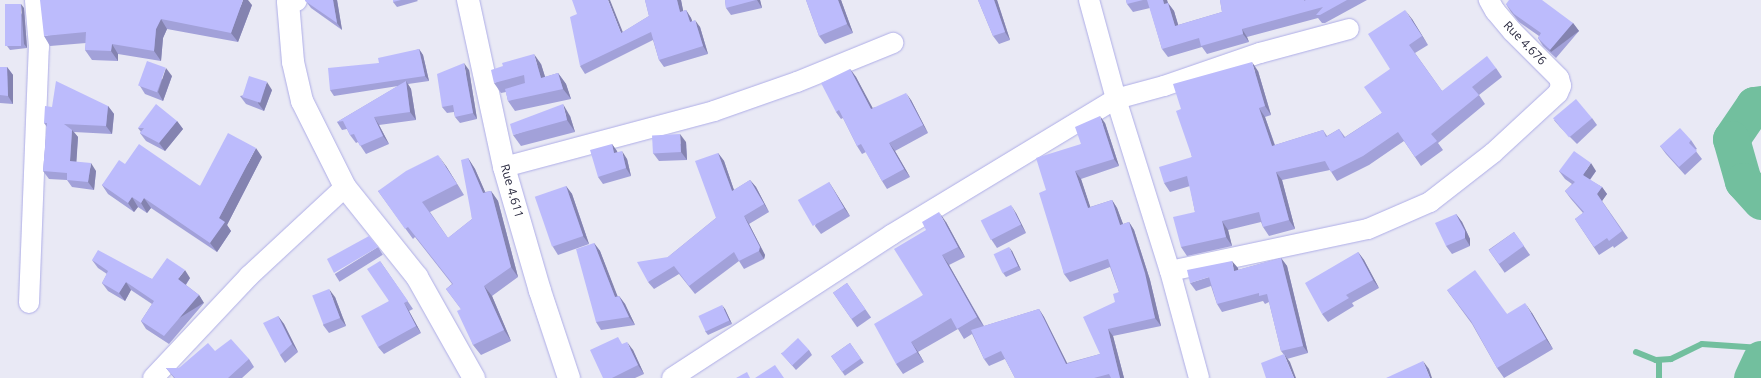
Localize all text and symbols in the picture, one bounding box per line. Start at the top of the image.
street label: Rue 4.676 [1501,18,1549,68]
street label: Rue 4.611 [497,162,527,220]

